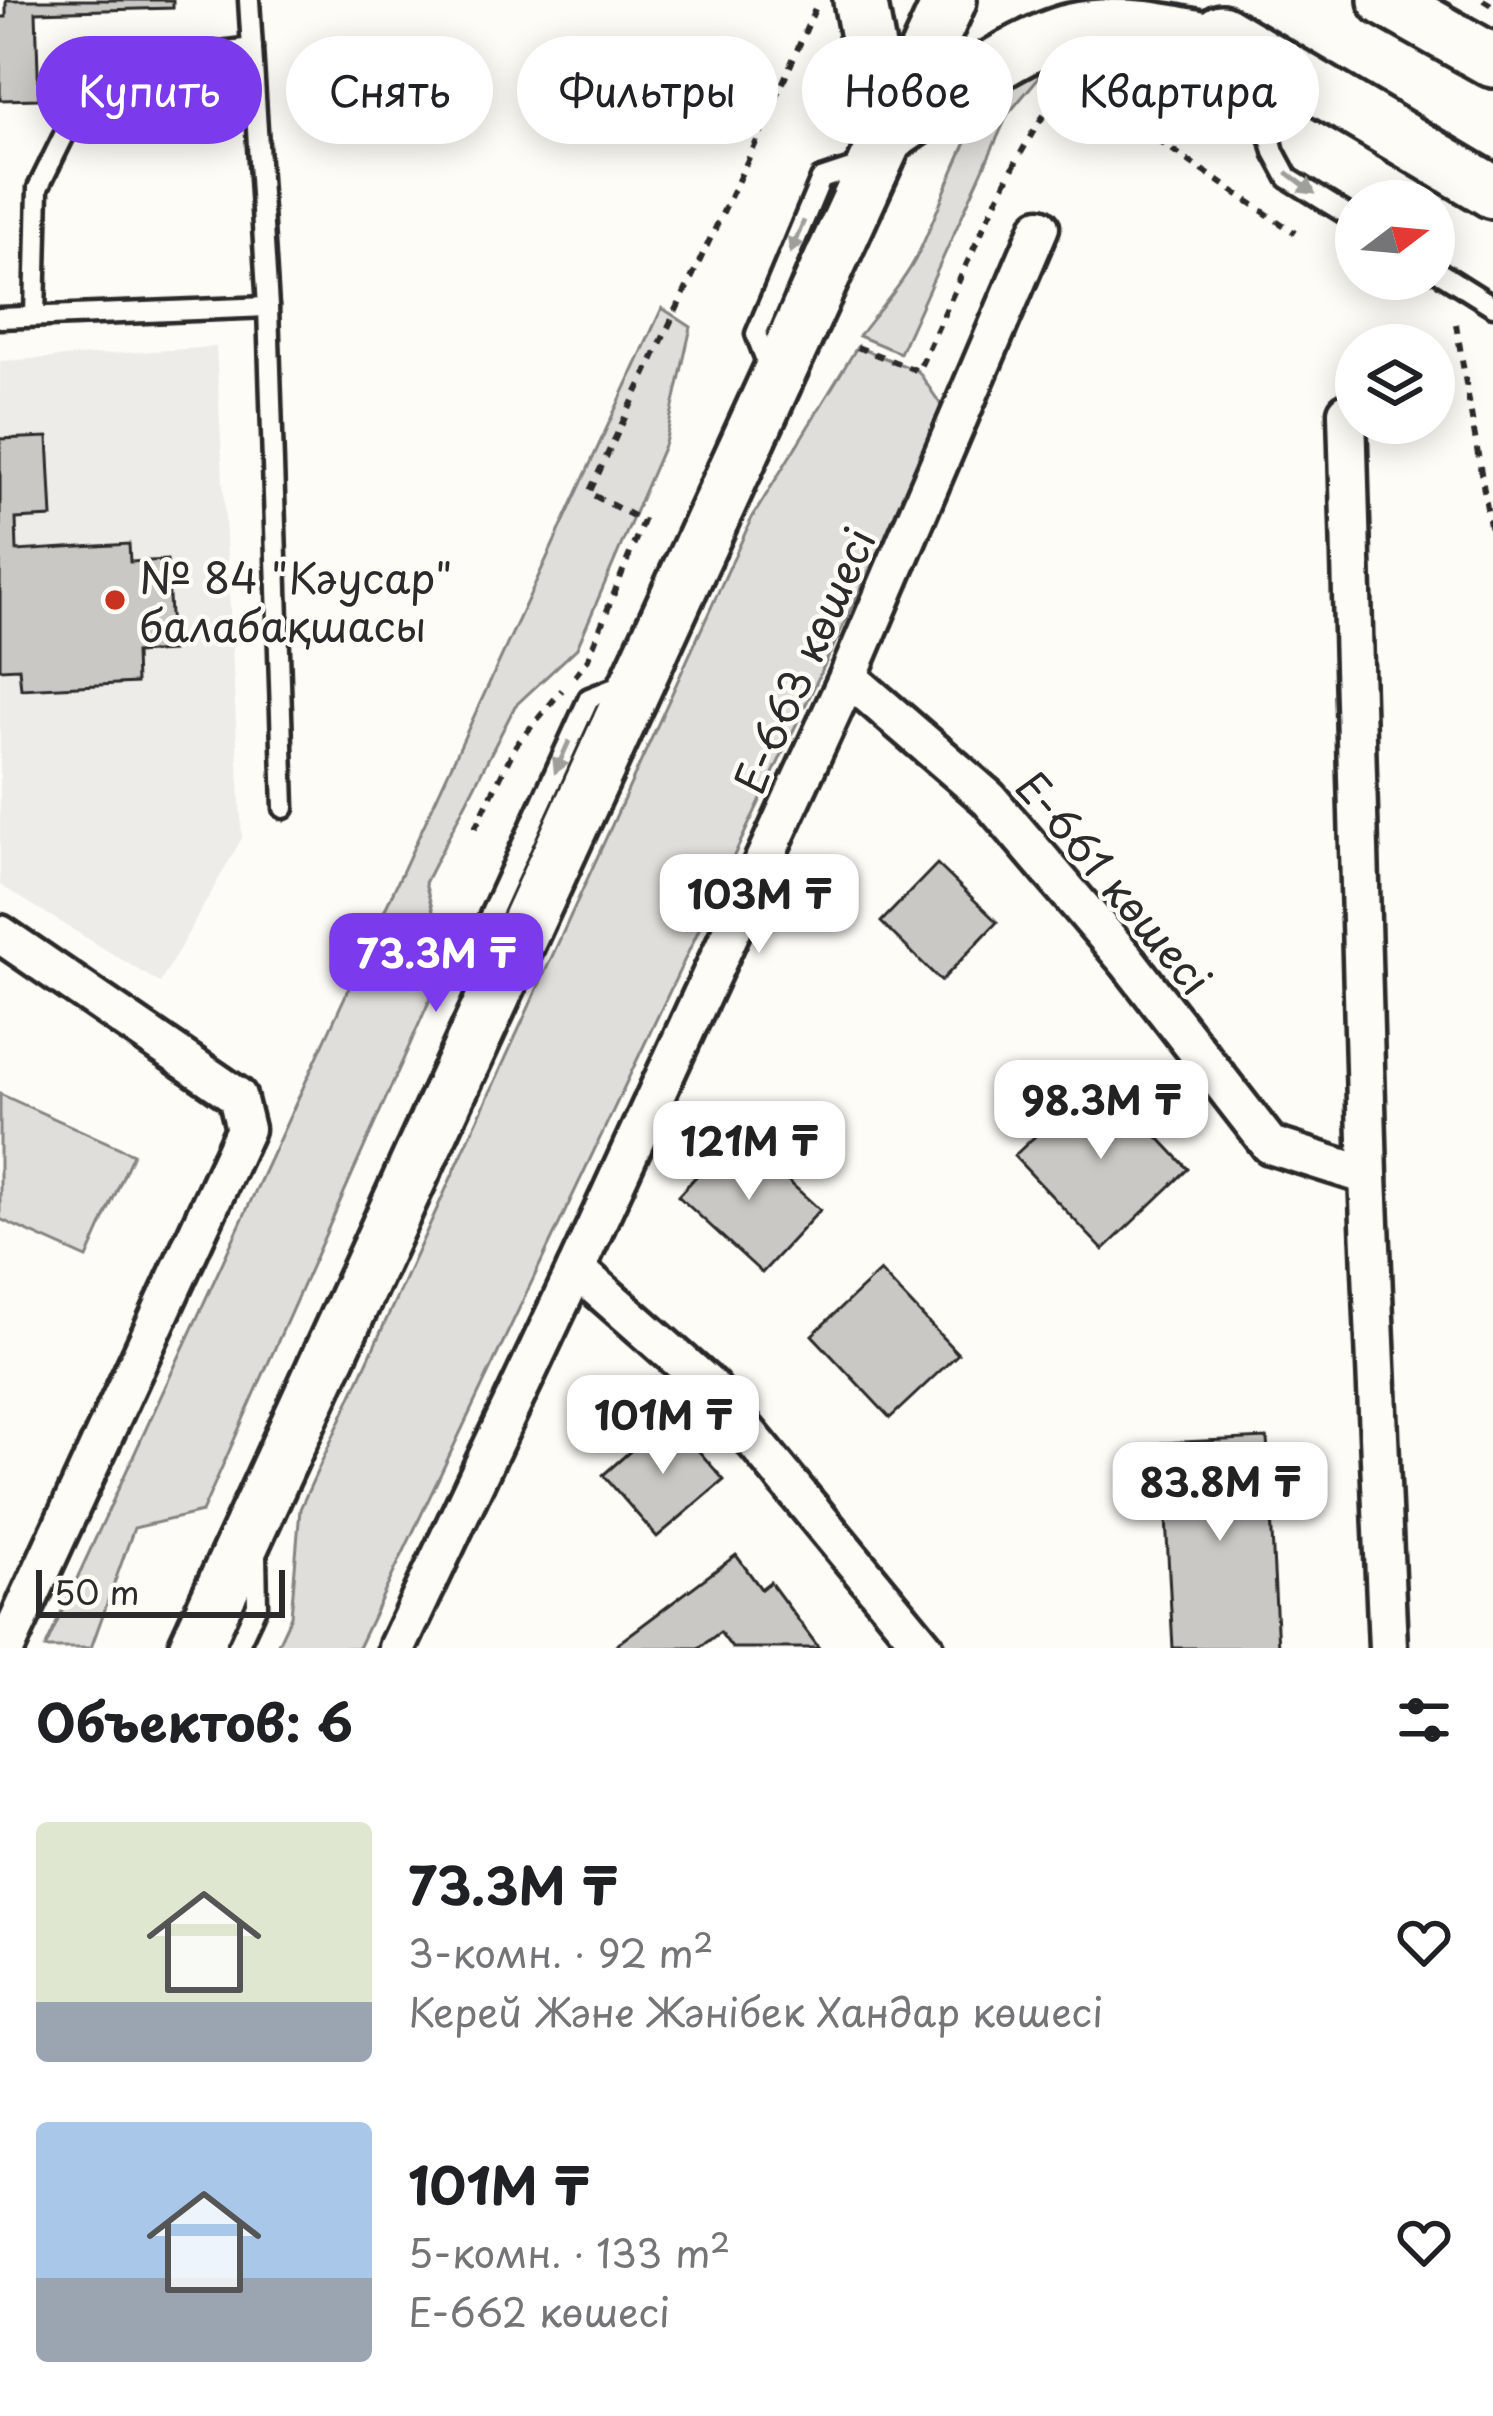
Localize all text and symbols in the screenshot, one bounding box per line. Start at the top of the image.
chip: Купить [36,36,262,144]
chip: Снять [286,36,493,144]
chip: Фильтры [517,36,778,144]
chip: Новое [802,36,1013,144]
chip: Квартира [1037,36,1319,144]
one-way arrow [1285,171,1316,195]
north arrow [1335,180,1455,300]
map controls [1335,180,1455,444]
one-way arrow [787,219,806,255]
button: layers [1335,324,1455,444]
street label: Е-663 көшесі [716,517,890,803]
place label: № 84 "Кәусар" балабақшасы [139,545,452,656]
marker: № 84 "Кәусар" балабақшасы [102,587,128,613]
one-way arrow [551,740,571,775]
street label: Е-661 көшесі [1002,756,1228,1008]
pin: 103M ₸ [661,854,857,956]
text: 103M ₸ [687,863,831,922]
pin: 73.3M ₸ [325,913,547,1015]
text: 73.3M ₸ [356,922,516,981]
pin: 98.3M ₸ [990,1060,1212,1162]
text: 98.3M ₸ [1021,1069,1181,1128]
pin: 121M ₸ [651,1101,847,1203]
text: 121M ₸ [680,1110,818,1169]
pin: 101M ₸ [565,1375,761,1477]
text: 101M ₸ [594,1384,732,1443]
pin: 83.8M ₸ [1109,1442,1331,1544]
text: 83.8M ₸ [1140,1451,1300,1510]
scale bar [36,1564,285,1617]
text: 50 m [54,1566,140,1616]
text: Объектов: 6 [36,1682,353,1759]
icon: filters [1391,1687,1457,1753]
text: 73.3M ₸ [408,1845,617,1922]
icon: home [132,1870,276,2014]
icon: heart [1391,1909,1457,1975]
text: 3-комн. · 92 m² [408,1922,714,1981]
text: Керей Және Жәнібек Хандар көшесі [408,1981,1103,2040]
text: 101M ₸ [408,2145,589,2222]
icon: home [132,2170,276,2314]
icon: heart [1391,2209,1457,2275]
text: 5-комн. · 133 m² [408,2222,730,2281]
text: Е-662 көшесі [408,2281,670,2340]

